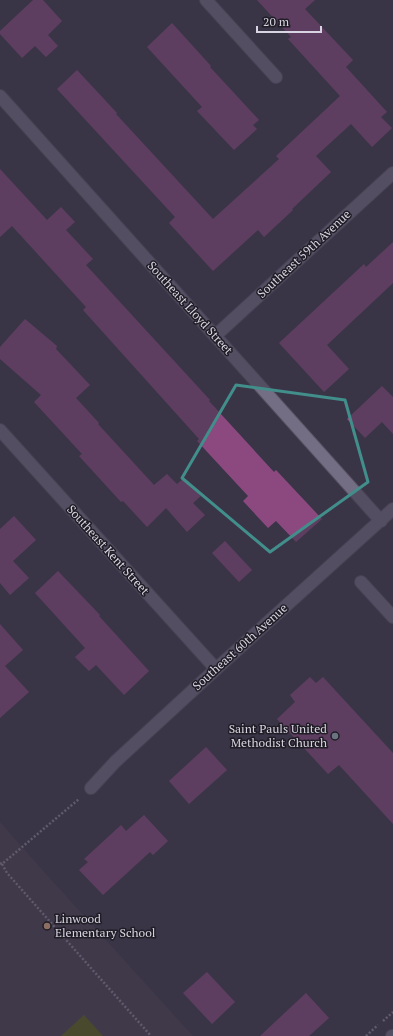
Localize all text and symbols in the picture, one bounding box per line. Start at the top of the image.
scale bar [257,8,321,34]
text: 20 m [263,14,290,29]
street label: Southeast 59th Avenue [254,206,354,301]
street label: Southeast Lloyd Street [145,258,237,358]
street label: Southeast Kent Street [64,502,153,598]
street label: Southeast 60th Avenue [189,600,290,693]
place label: Saint Pauls United Methodist Church [229,721,327,750]
marker: Saint Pauls United Methodist Church [330,731,340,741]
place label: Linwood Elementary School [55,911,156,940]
marker: Linwood Elementary School [42,921,52,931]

